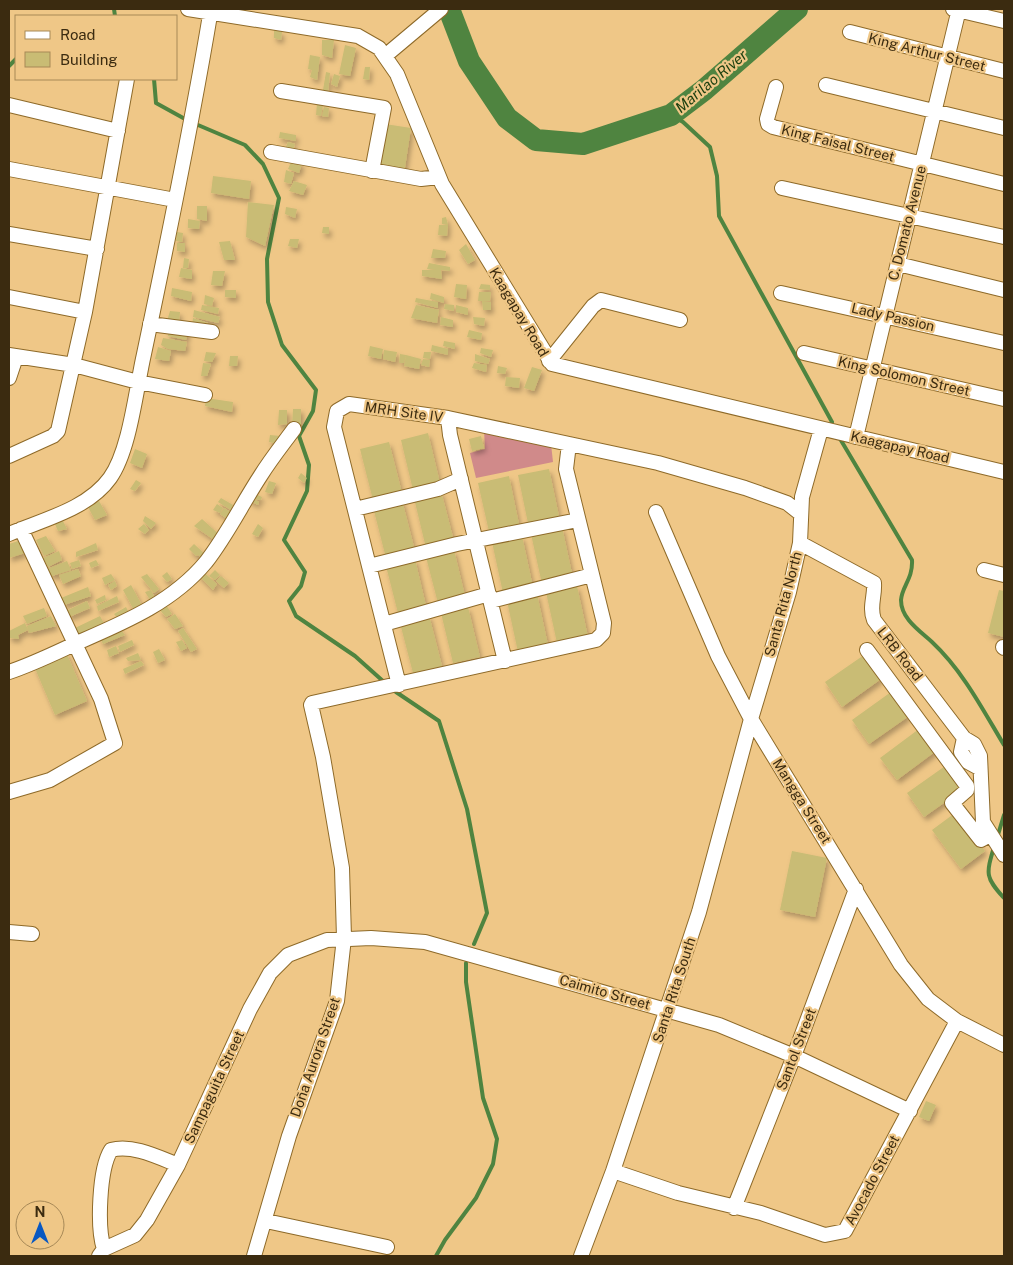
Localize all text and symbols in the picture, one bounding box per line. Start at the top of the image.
legend [15,15,178,80]
text: Road [60,26,96,43]
street label: King Arthur Street [867,30,987,74]
water label: Marilao River [672,46,751,116]
text: Building [60,51,118,68]
street label: King Faisal Street [780,121,896,165]
street label: C. Domato Avenue [885,164,929,282]
street label: Kaagapay Road [486,265,552,359]
street label: Lady Passion [850,300,936,334]
street label: King Solomon Street [837,353,971,399]
street label: MRH Site IV [364,399,445,425]
street label: Kaagapay Road [849,428,951,466]
street label: Santa Rita North [761,550,805,658]
street label: LRB Road [874,624,926,684]
street label: Mangga Street [769,756,835,846]
street label: Santa Rita South [649,935,699,1045]
street label: Caimito Street [558,971,652,1013]
street label: Doña Aurora Street [287,995,343,1119]
street label: Santol Street [773,1006,819,1092]
street label: Sampaguita Street [181,1028,247,1146]
street label: Avocado Street [842,1132,902,1228]
north arrow [15,1200,65,1250]
text: N [35,1204,45,1220]

